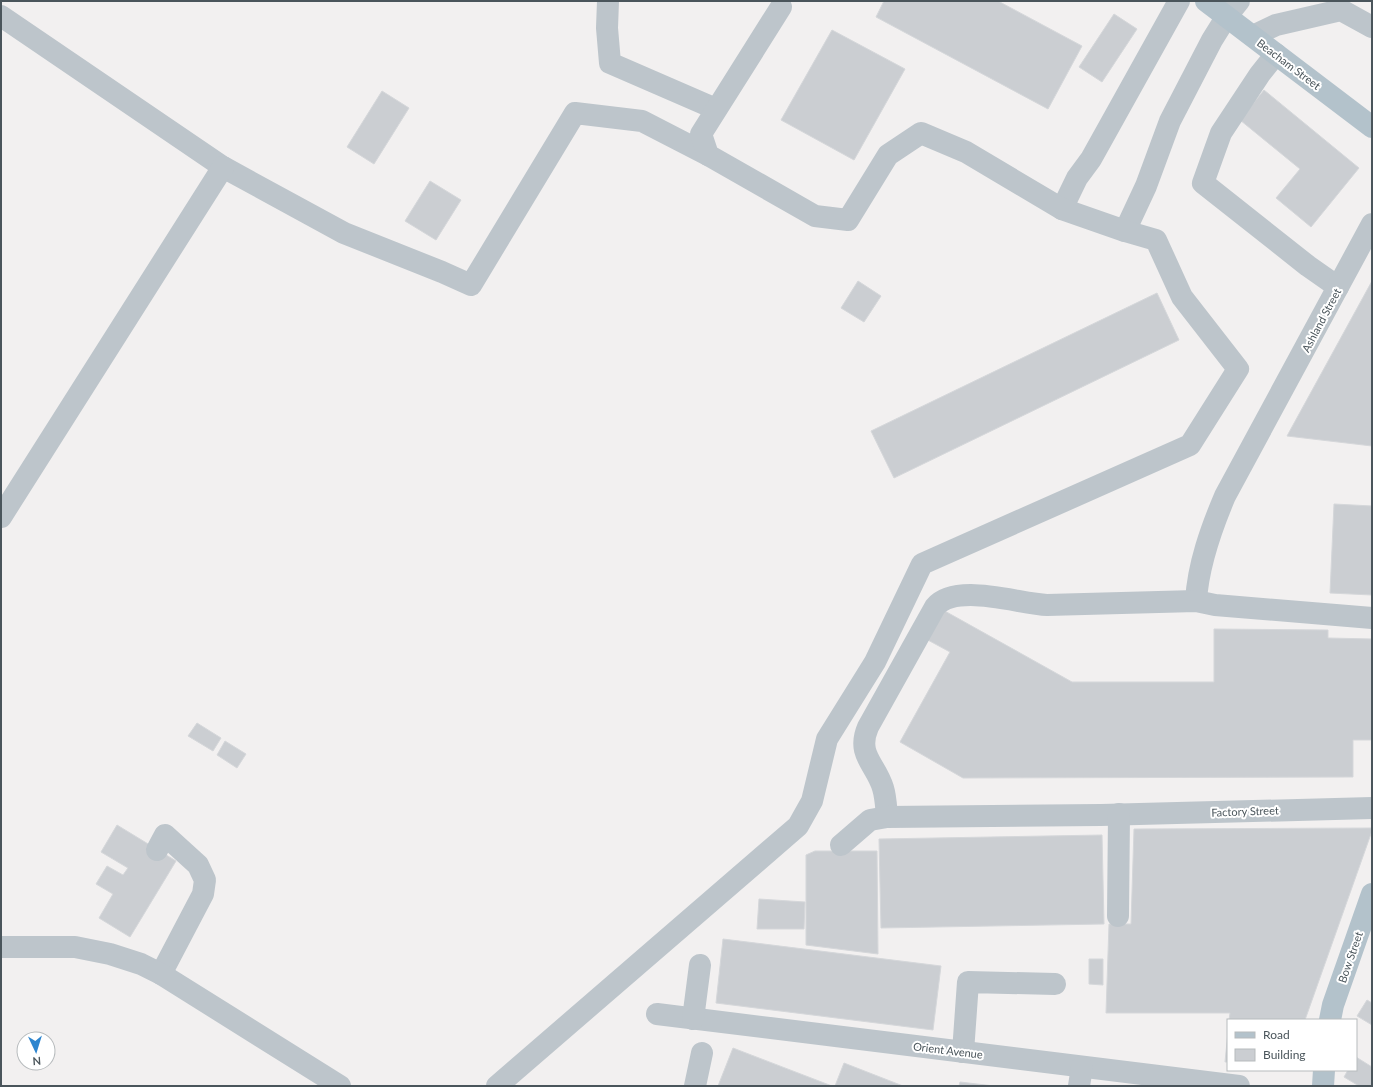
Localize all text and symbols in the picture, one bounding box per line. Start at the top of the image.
street label: Beacham Street [1255,36,1323,92]
street label: Ashland Street [1299,286,1343,354]
street label: Factory Street [1211,803,1279,819]
street label: Bow Street [1335,930,1365,984]
legend [1227,1019,1357,1071]
text: Road [1263,1027,1290,1042]
north arrow [16,1031,56,1071]
street label: Orient Avenue [912,1039,984,1061]
text: Building [1263,1047,1306,1062]
text: N [32,1055,41,1068]

